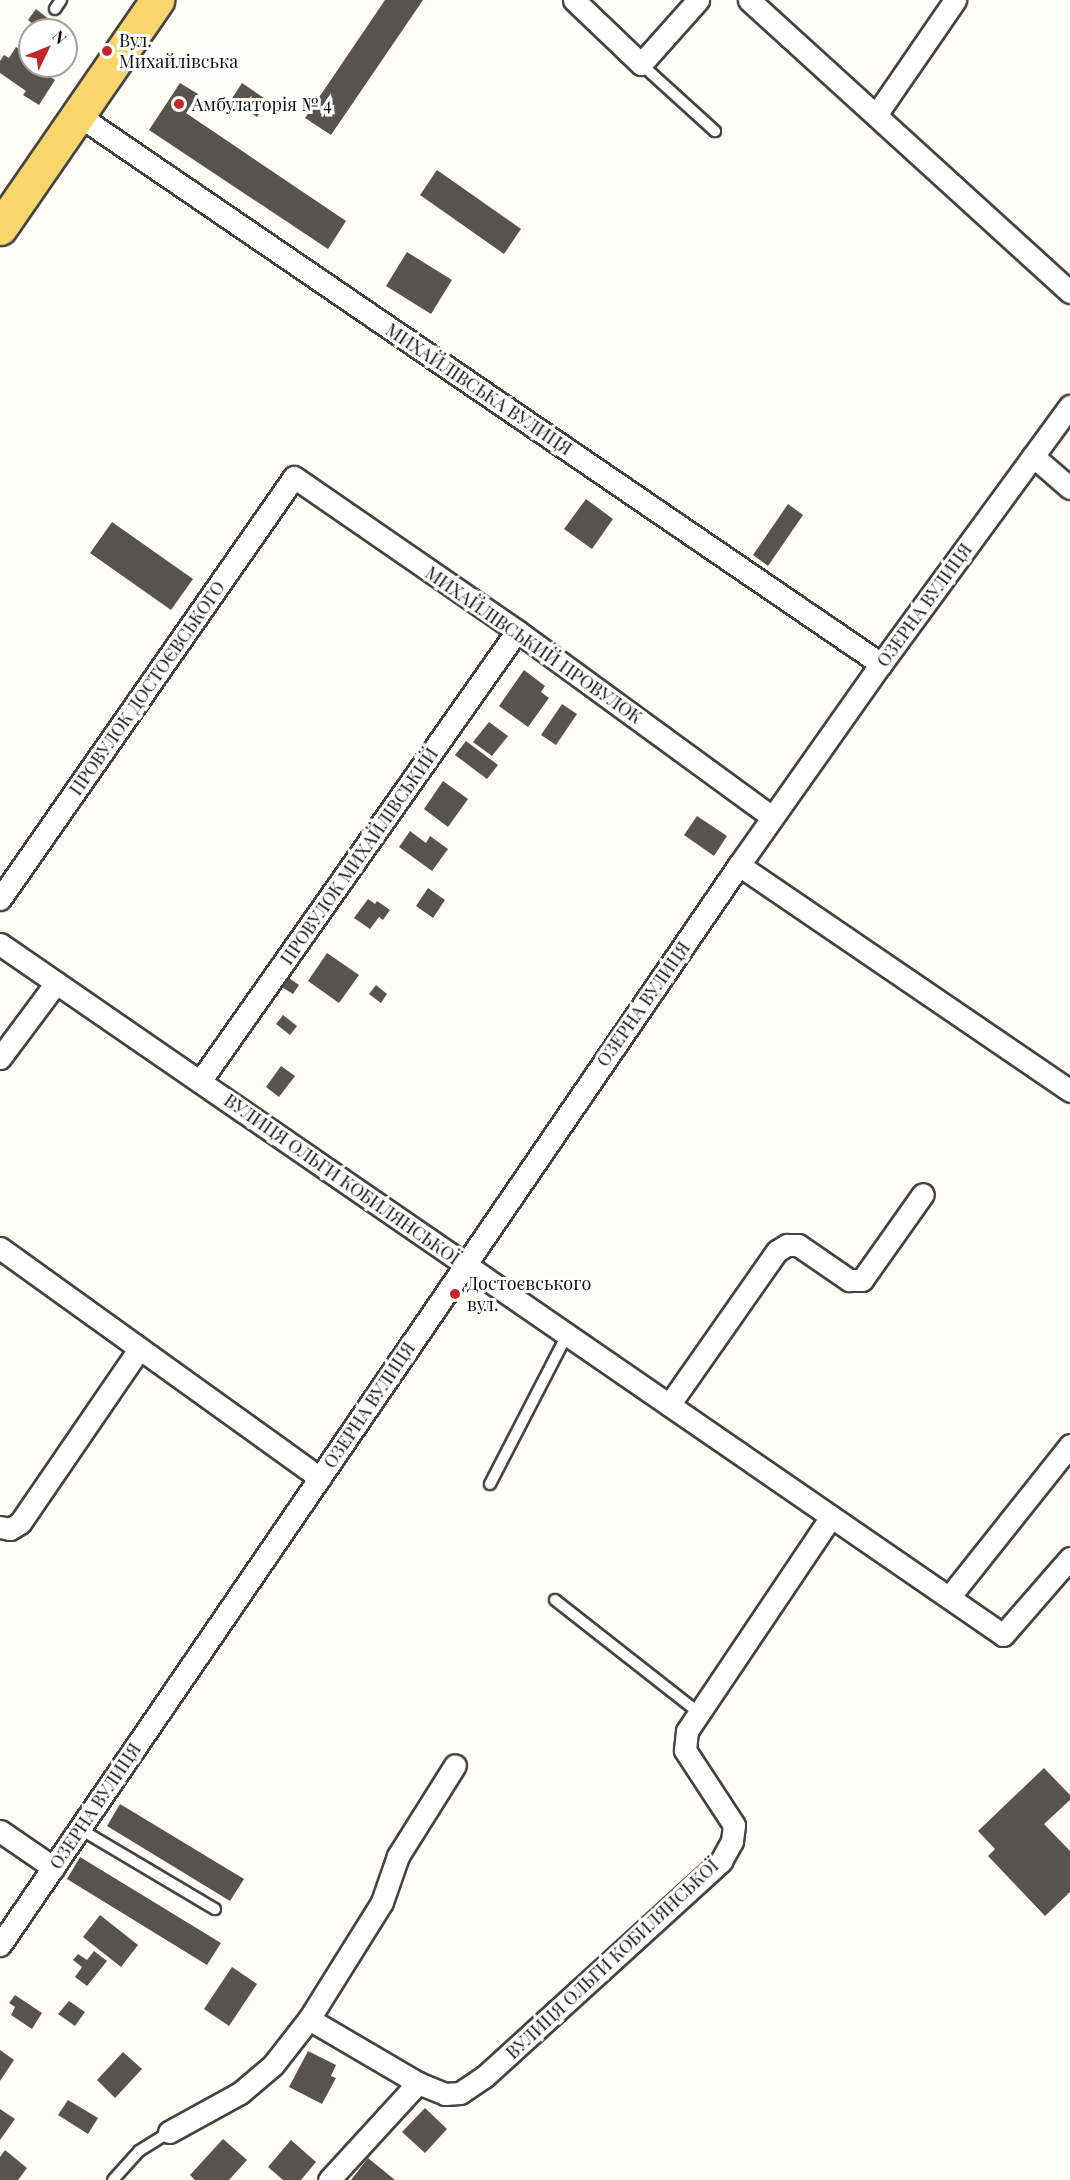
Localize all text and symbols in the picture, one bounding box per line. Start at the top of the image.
north arrow [18,18,78,78]
text: N [48,25,72,48]
place label: Вул. Михайлівська [119,30,238,72]
marker: Вул. Михайлівська [100,44,114,58]
place label: Амбулаторія № 4 [192,93,332,115]
marker: Амбулаторія № 4 [170,95,188,113]
street label: МИХАЙЛІВСЬКА ВУЛИЦЯ [382,319,576,459]
street label: ОЗЕРНА ВУЛИЦЯ [872,539,976,671]
street label: МИХАЙЛІВСЬКИЙ ПРОВУЛОК [421,562,647,728]
street label: ПРОВУЛОК ДОСТОЄВСЬКОГО [65,577,229,799]
street label: ПРОВУЛОК МИХАЙЛІВСЬКИЙ [276,743,442,969]
street label: ОЗЕРНА ВУЛИЦЯ [592,937,694,1071]
street label: ВУЛИЦЯ ОЛЬГИ КОБИЛЯНСЬКОЇ [220,1089,464,1269]
place label: Достоєвського вул. [467,1273,591,1316]
marker: Достоєвського вул. [448,1287,462,1301]
street label: ОЗЕРНА ВУЛИЦЯ [319,1338,419,1472]
street label: ОЗЕРНА ВУЛИЦЯ [45,1739,145,1873]
street label: ВУЛИЦЯ ОЛЬГИ КОБИЛЯНСЬКОЇ [501,1855,723,2063]

